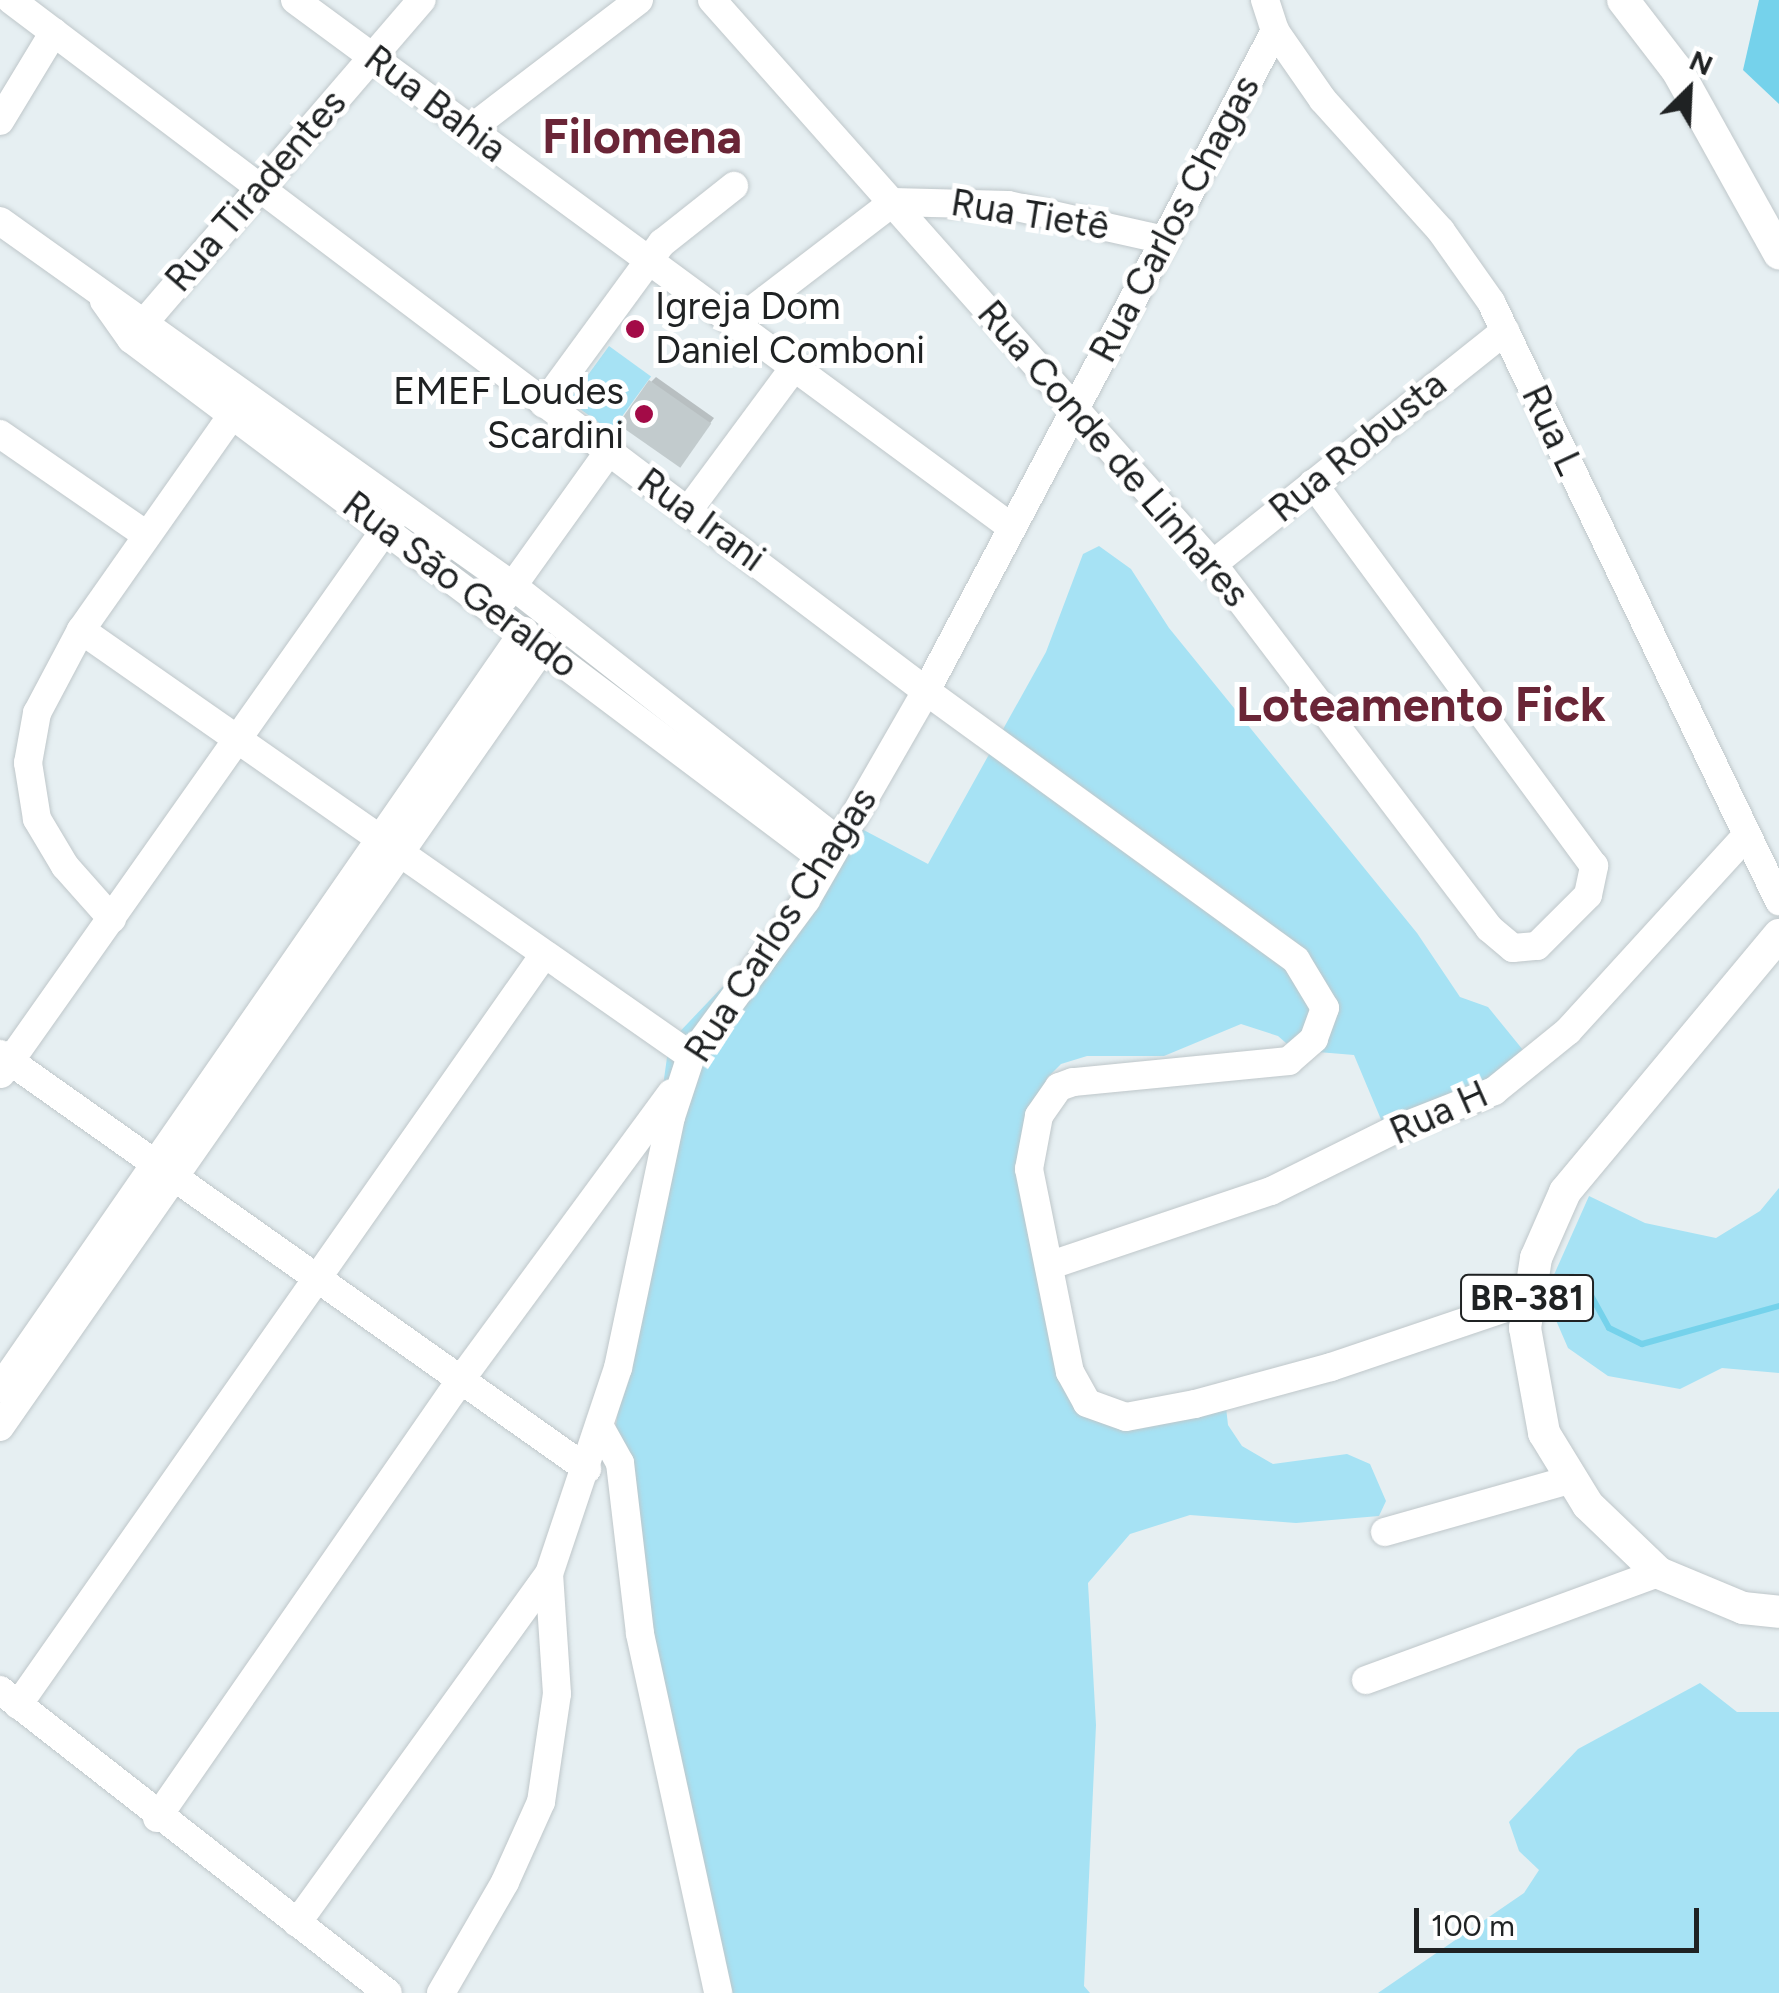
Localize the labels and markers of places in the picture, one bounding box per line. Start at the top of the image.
place label: Igreja Dom Daniel Comboni [655,284,925,373]
marker: Igreja Dom Daniel Comboni [624,318,646,340]
place label: EMEF Loudes Scardini [393,369,624,458]
marker: EMEF Loudes Scardini [633,403,655,425]

